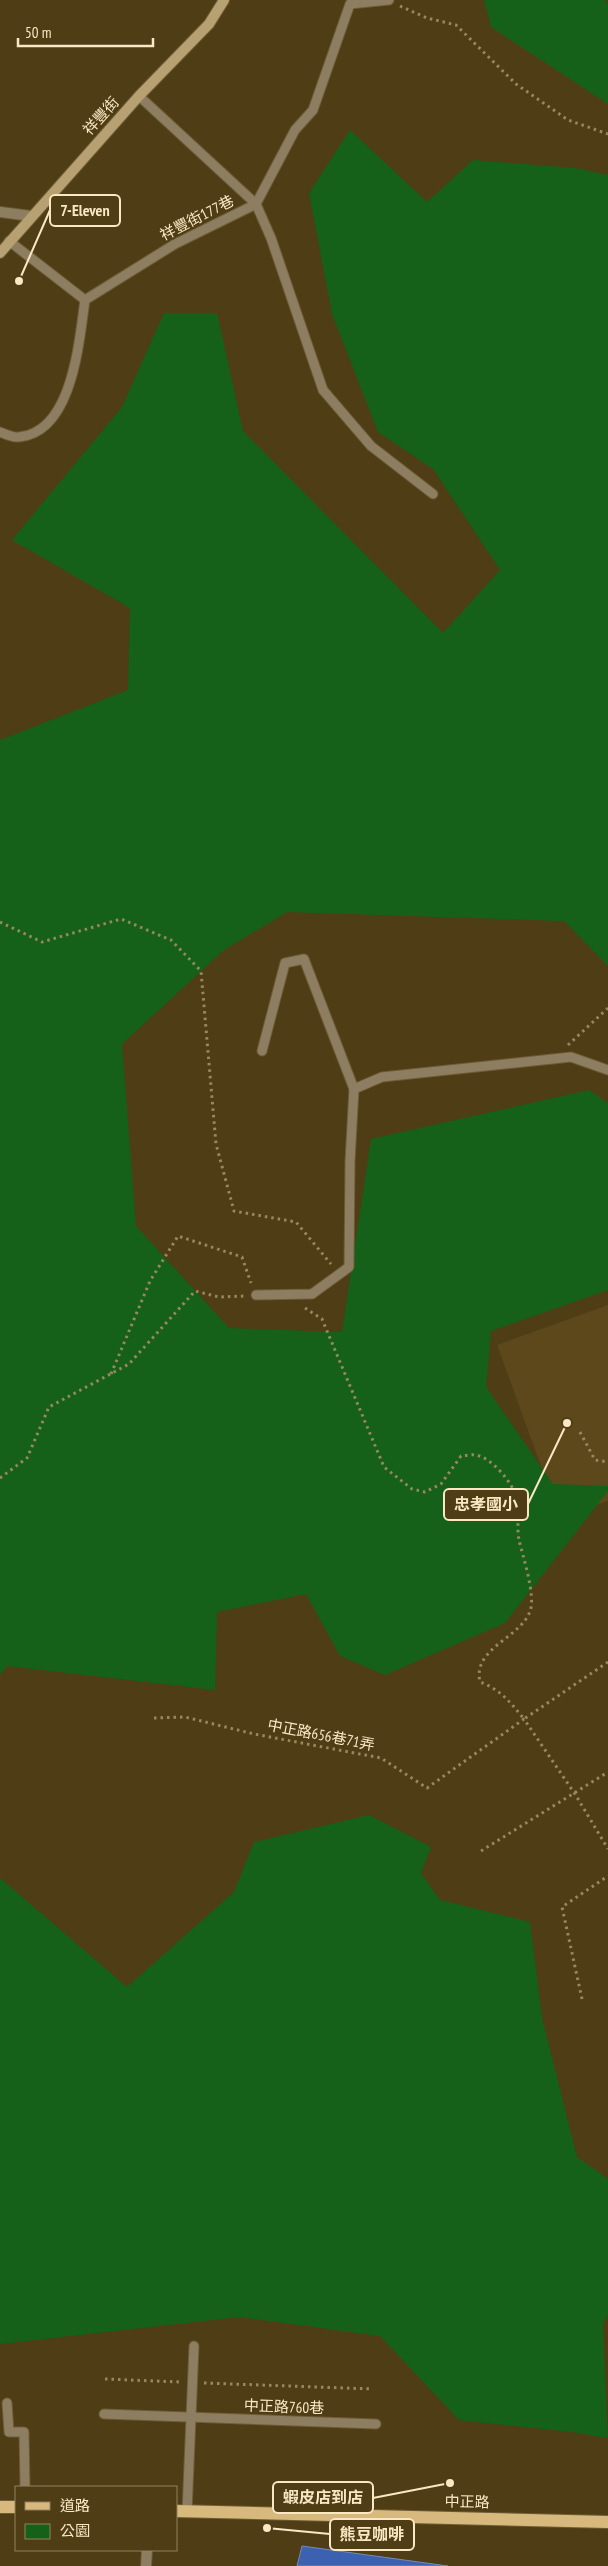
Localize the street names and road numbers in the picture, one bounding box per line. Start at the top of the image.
street label: 祥豐街 [79,93,123,139]
street label: 祥豐街177巷 [157,191,237,244]
street label: 中正路656巷71弄 [266,1715,376,1754]
street label: 中正路760巷 [244,2396,324,2417]
street label: 中正路 [444,2492,490,2511]

